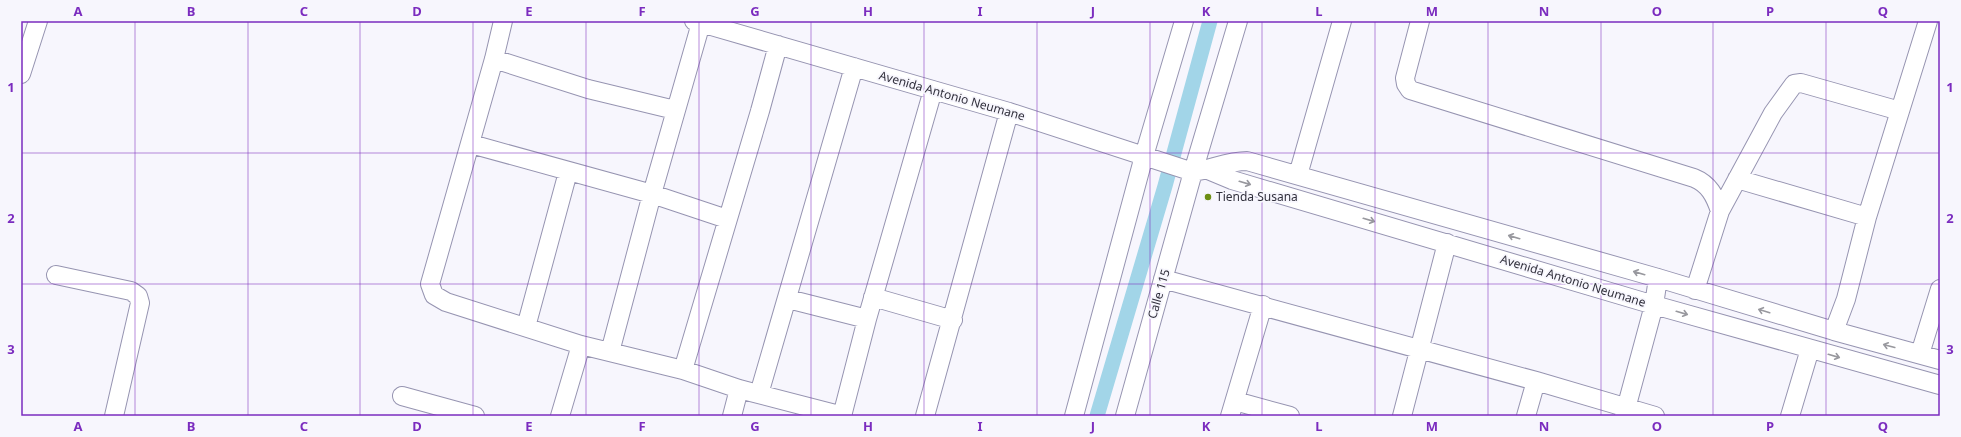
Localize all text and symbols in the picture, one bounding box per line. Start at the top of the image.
text: A [74,2,83,20]
text: B [187,2,195,20]
text: C [300,2,308,20]
text: D [412,2,422,20]
text: E [525,2,533,20]
text: F [638,2,646,20]
text: G [750,2,760,20]
text: H [863,2,873,20]
text: I [977,2,983,20]
text: J [1090,2,1095,20]
text: K [1202,2,1211,20]
text: L [1315,2,1323,20]
text: M [1426,2,1438,20]
text: N [1539,2,1549,20]
text: O [1652,2,1662,20]
text: P [1766,2,1774,20]
text: Q [1878,2,1888,20]
street label: Avenida Antonio Neumane [877,66,1027,125]
text: 1 [7,78,15,96]
text: 1 [1946,78,1954,96]
one-way arrow [1238,180,1251,187]
place label: Tienda Susana [1216,188,1298,205]
marker: Tienda Susana [1203,192,1213,202]
text: 2 [7,209,15,227]
text: 2 [1946,209,1954,227]
one-way arrow [1363,217,1376,224]
one-way arrow [1508,233,1521,240]
street label: Avenida Antonio Neumane [1498,250,1648,311]
street label: Calle 115 [1143,267,1174,321]
one-way arrow [1633,269,1646,276]
one-way arrow [1758,306,1771,314]
one-way arrow [1675,310,1688,317]
text: 3 [7,340,15,358]
text: 3 [1946,340,1954,358]
one-way arrow [1883,342,1896,349]
one-way arrow [1827,352,1840,360]
text: A [74,417,83,435]
text: B [187,417,195,435]
text: C [300,417,308,435]
text: D [412,417,422,435]
text: E [525,417,533,435]
text: F [638,417,646,435]
text: G [750,417,760,435]
text: H [863,417,873,435]
text: I [977,417,983,435]
text: J [1090,417,1095,435]
text: K [1202,417,1211,435]
text: L [1315,417,1323,435]
text: M [1426,417,1438,435]
text: N [1539,417,1549,435]
text: O [1652,417,1662,435]
text: P [1766,417,1774,435]
text: Q [1878,417,1888,435]

